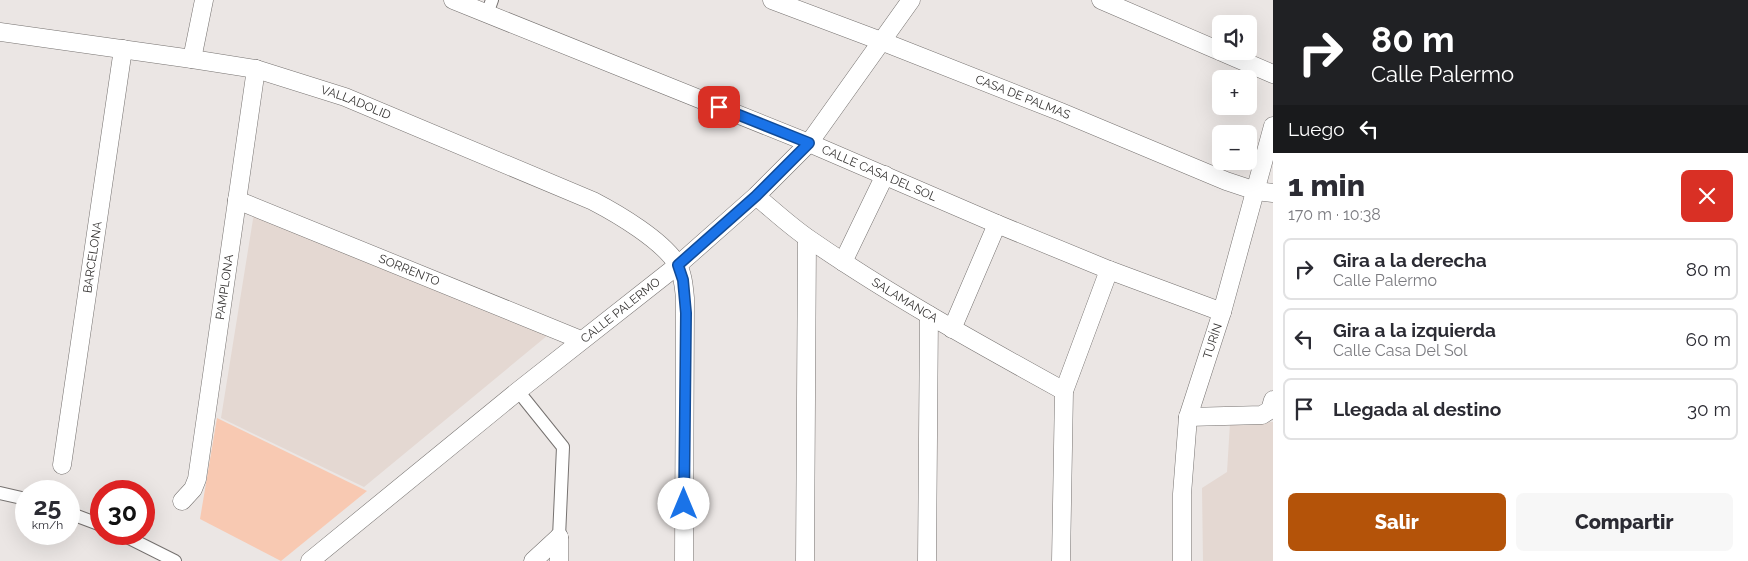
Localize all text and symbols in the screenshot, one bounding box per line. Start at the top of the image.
map controls [1212,15,1257,170]
button: sound [1212,15,1257,60]
text: 80 m [1371,19,1455,60]
icon: right [1288,20,1353,85]
text: Calle Palermo [1371,61,1514,87]
button: + [1212,70,1257,115]
street label: CASA DE PALMAS [973,72,1072,122]
street label: VALLADOLID [319,83,393,123]
pin [698,86,740,128]
icon: arrive [705,93,733,121]
icon: left [1355,115,1383,143]
text: Luego [1288,118,1345,140]
button: − [1212,125,1257,170]
street label: CALLE CASA DEL SOL [820,142,939,204]
text: 1 min [1288,168,1365,203]
button: close [1681,170,1733,222]
text: 170 m · 10:38 [1288,205,1381,224]
street label: BARCELONA [80,220,105,294]
text: Gira a la derecha [1333,249,1487,271]
street label: SORRENTO [377,251,442,289]
street label: PAMPLONA [213,253,236,321]
icon: right [1290,255,1318,283]
text: 80 m [1686,258,1731,280]
text: Calle Palermo [1333,271,1437,290]
street label: CALLE PALERMO [578,275,663,346]
street label: SALAMANCA [869,275,940,325]
text: Gira a la izquierda [1333,319,1496,341]
street label: TURÍN [1200,322,1225,361]
icon: left [1290,325,1318,353]
text: 60 m [1686,328,1731,350]
text: Calle Casa Del Sol [1333,341,1467,360]
icon: arrive [1290,395,1318,423]
text: Llegada al destino [1333,398,1501,420]
text: 30 m [1687,398,1731,420]
position arrow [657,477,709,529]
speed limit sign: 30 [90,480,155,545]
text: 25 [34,491,61,521]
button: Salir [1288,493,1506,551]
button: Compartir [1516,493,1733,551]
text: km/h [32,518,63,532]

